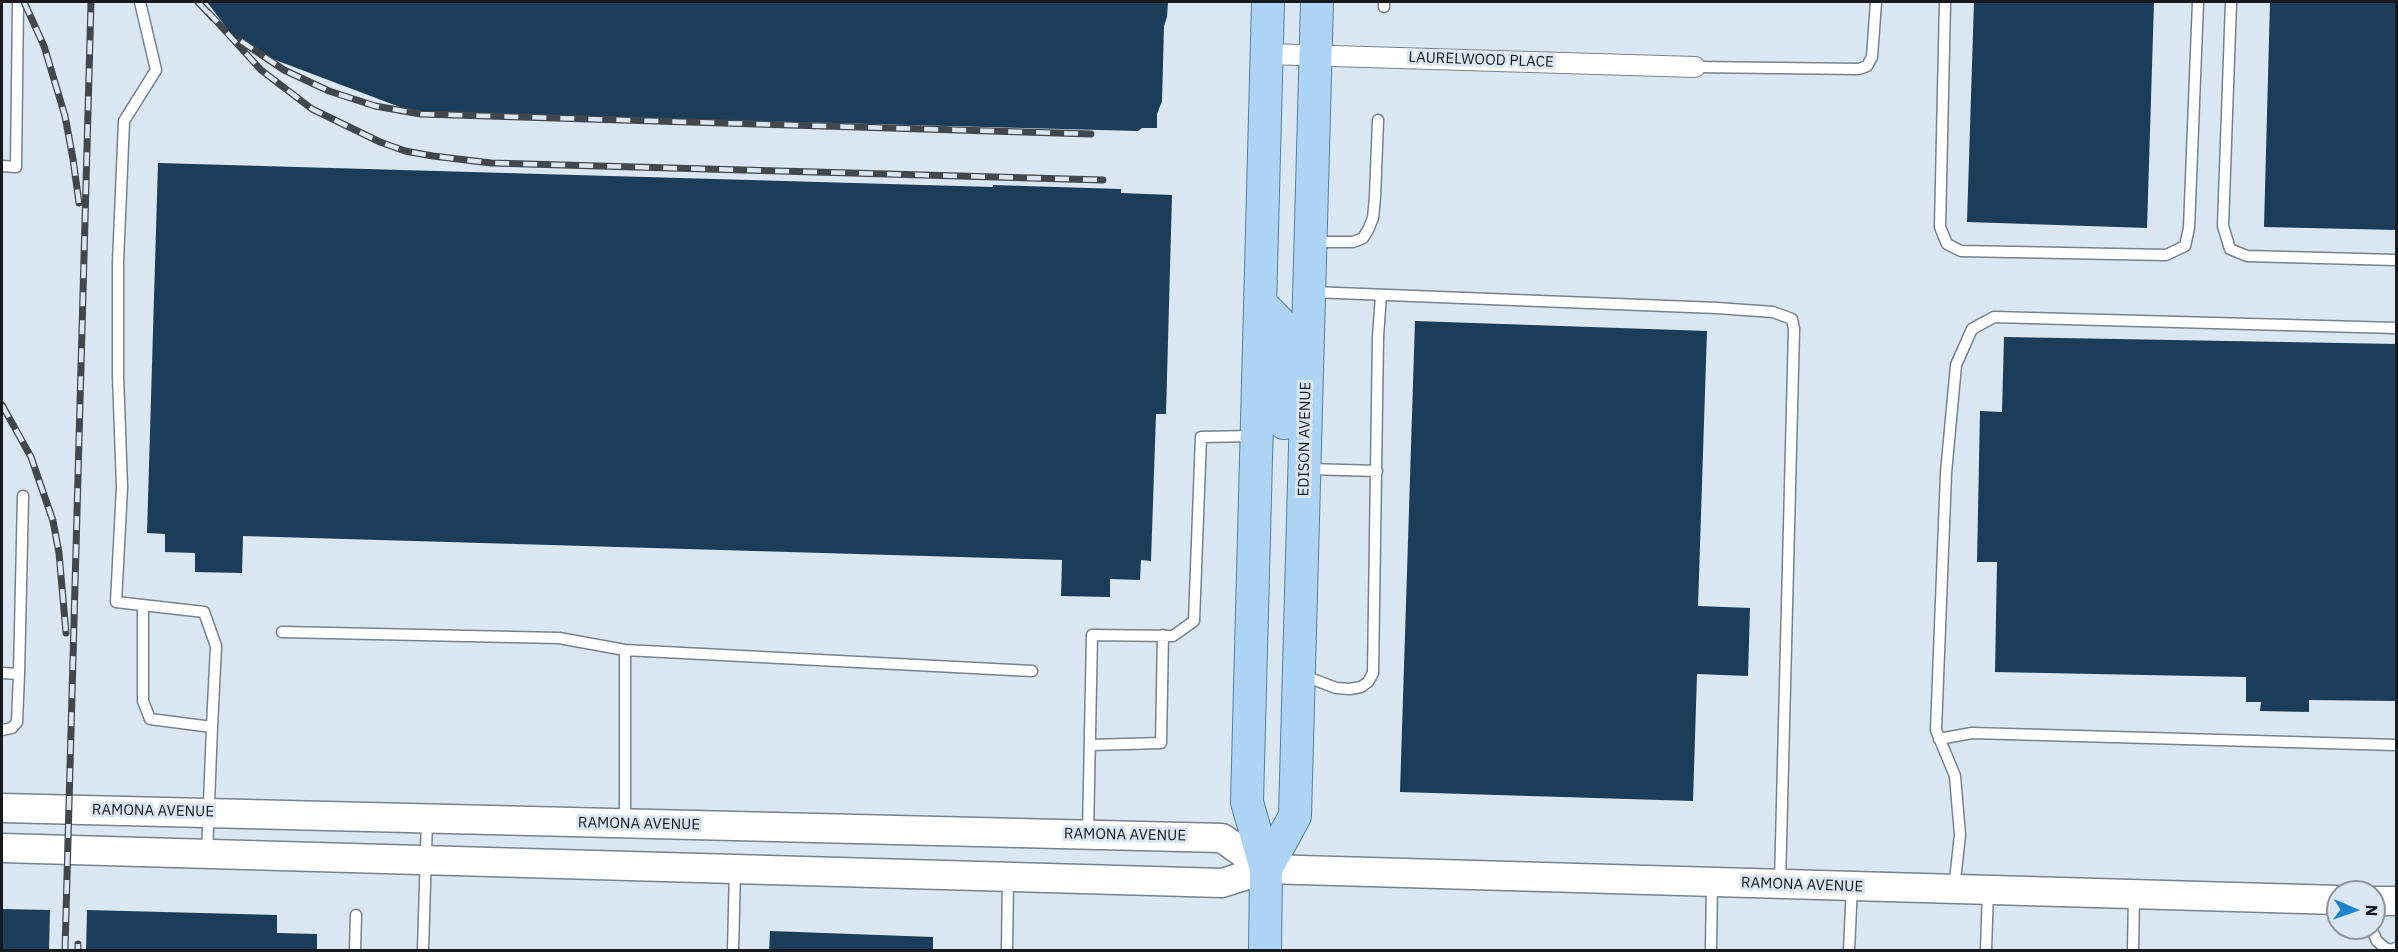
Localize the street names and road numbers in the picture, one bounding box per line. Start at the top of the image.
street label: LAURELWOOD PLACE [1408,48,1554,72]
street label: EDISON AVENUE [1295,382,1315,496]
street label: RAMONA AVENUE [92,801,214,821]
street label: RAMONA AVENUE [578,814,700,834]
street label: RAMONA AVENUE [1064,825,1186,845]
street label: RAMONA AVENUE [1741,874,1863,896]

